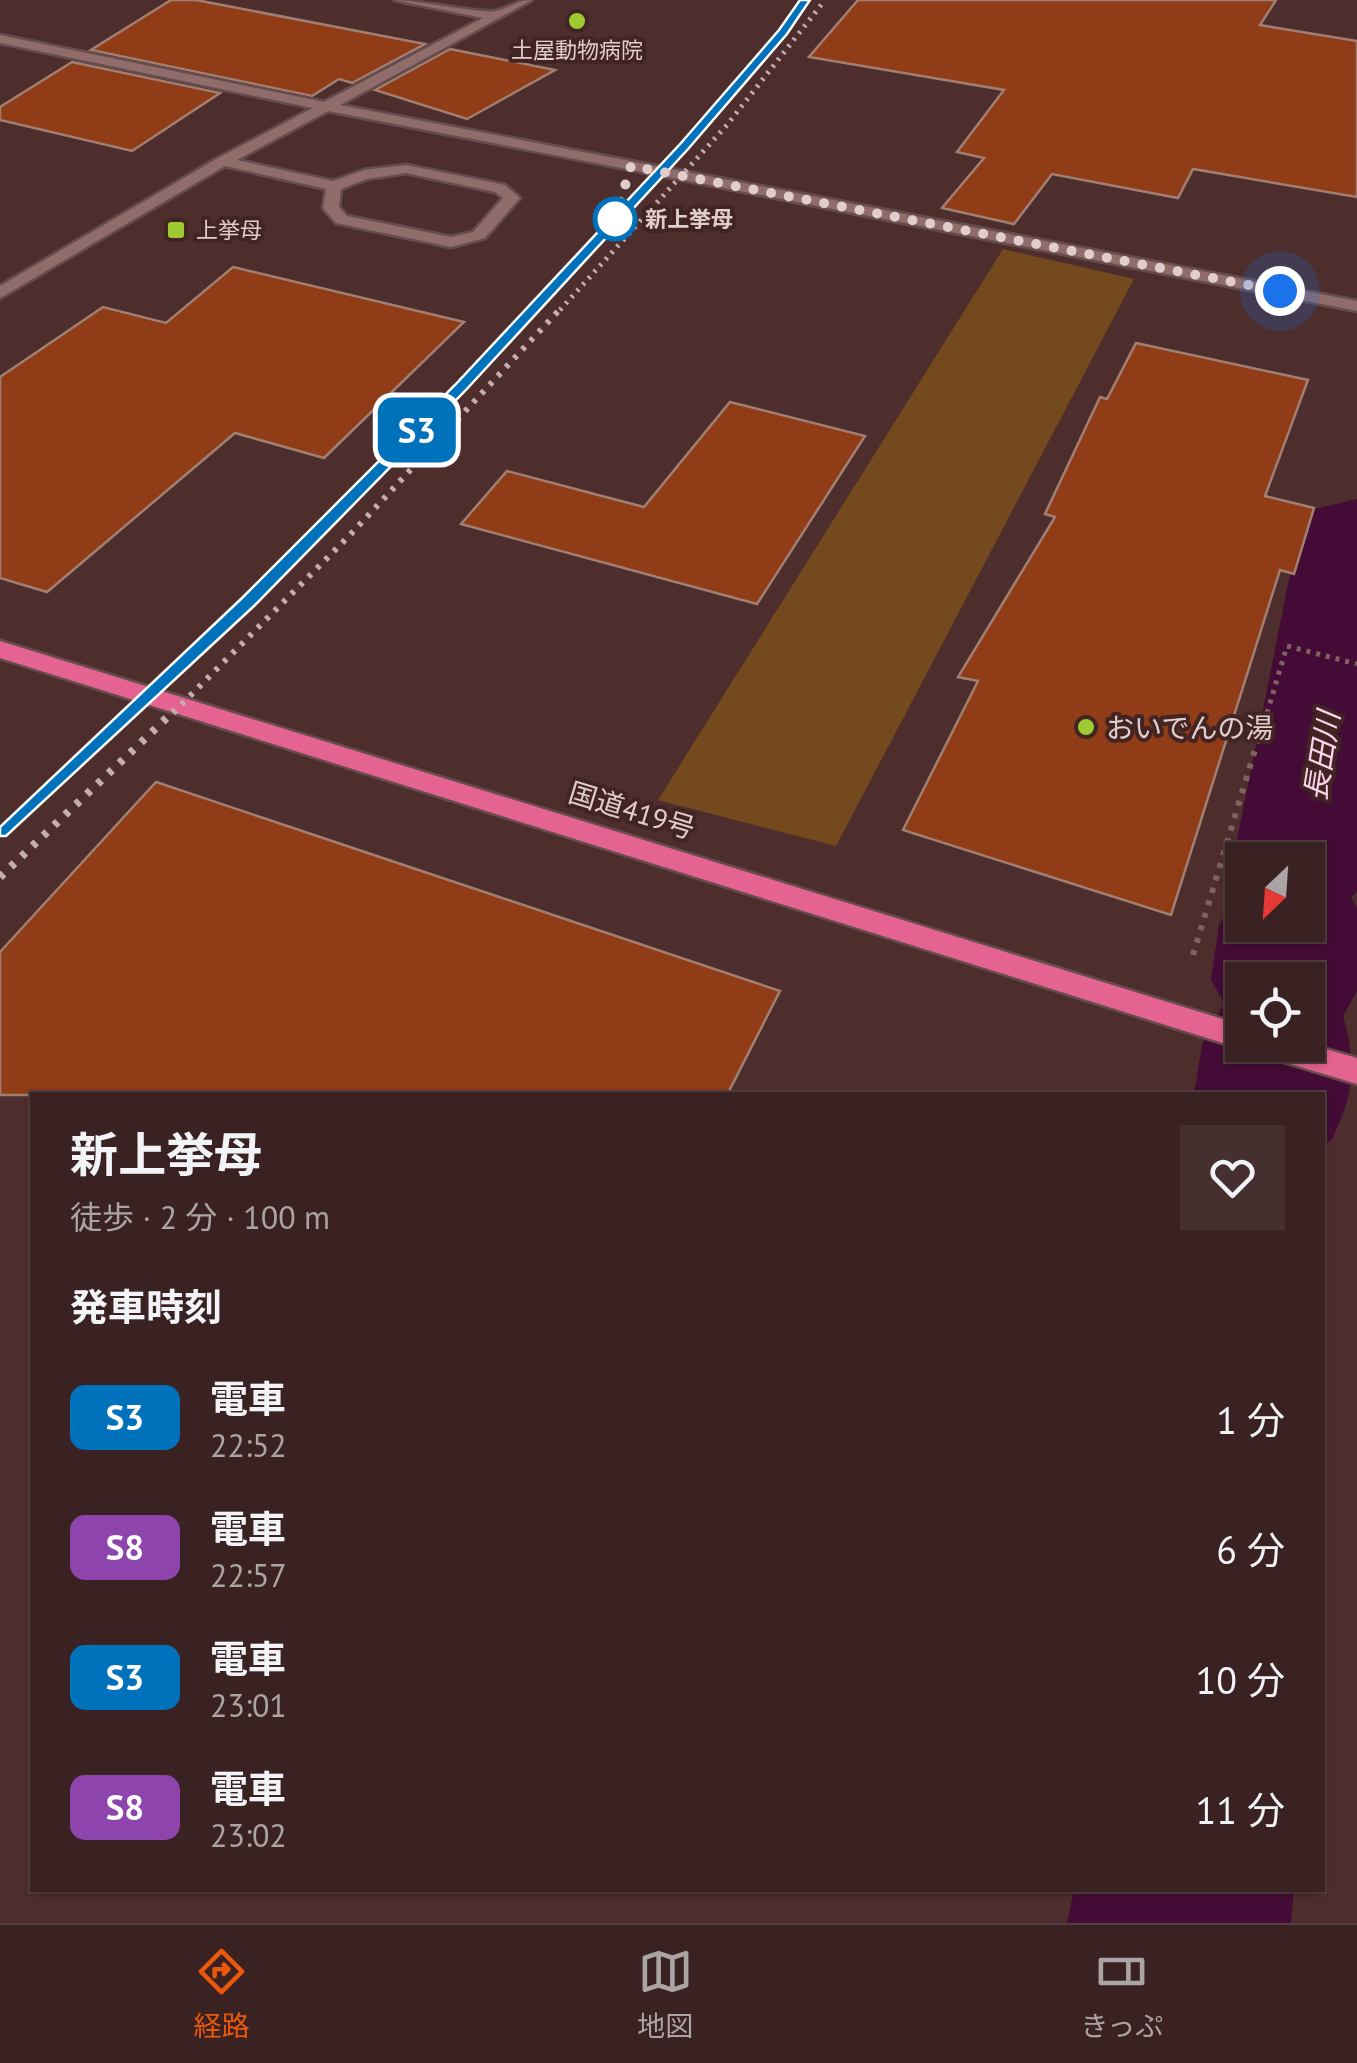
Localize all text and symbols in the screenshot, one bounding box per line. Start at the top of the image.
marker: 土屋動物病院 [566,10,588,32]
place label: 土屋動物病院 [511,36,643,64]
marker: 新上挙母 [594,198,636,240]
place label: 新上挙母 [645,205,733,233]
place label: 上挙母 [196,216,262,244]
marker: 上挙母 [165,219,187,241]
your location [1255,266,1305,316]
line badge: S3 [372,398,462,462]
text: S3 [398,407,436,453]
water label: 長田川 [1295,706,1348,803]
place label: おいでんの湯 [1106,709,1273,746]
marker: おいでんの湯 [1075,716,1097,738]
street label: 国道419号 [565,773,699,847]
north arrow [1225,842,1325,942]
map controls [1225,842,1325,1062]
button: locate [1225,962,1325,1062]
text: 新上挙母 [70,1123,262,1185]
button: heart [1180,1125,1285,1230]
text: 徒歩 · 2 分 · 100 m [70,1196,330,1238]
text: 発車時刻 [70,1282,222,1331]
text: 電車 [210,1374,286,1423]
text: S3 [106,1394,144,1440]
text: 1 分 [1216,1395,1285,1444]
text: 22:52 [210,1424,287,1466]
text: 電車 [210,1504,286,1553]
text: S8 [106,1524,144,1570]
text: 6 分 [1216,1525,1285,1574]
text: 22:57 [210,1554,287,1596]
text: 電車 [210,1634,286,1683]
text: S3 [106,1654,144,1700]
text: 10 分 [1195,1655,1285,1704]
text: 23:01 [210,1684,287,1726]
text: 電車 [210,1764,286,1813]
text: S8 [106,1784,144,1830]
text: 11 分 [1195,1785,1285,1834]
text: 23:02 [210,1814,287,1856]
tab: 経路 [194,1944,250,2044]
tab: 地図 [637,1944,693,2044]
tab: きっぷ [1080,1944,1163,2044]

